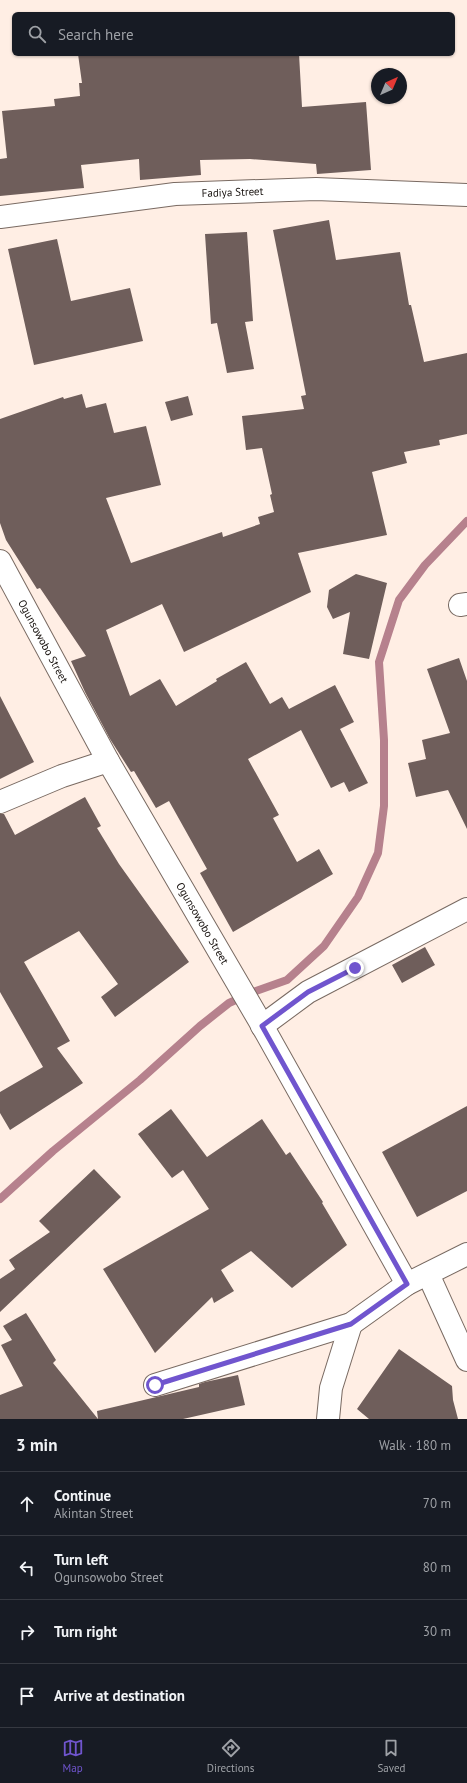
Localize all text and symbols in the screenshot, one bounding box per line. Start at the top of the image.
search box [12,12,455,56]
icon: search [26,23,48,45]
text: Search here [58,25,134,44]
north arrow [371,68,407,104]
street label: Fadiya Street [201,184,264,200]
street label: Ogunsowobo Street [15,597,72,685]
street label: Ogunsowobo Street [173,880,232,967]
route end [346,959,364,977]
route start [146,1376,164,1394]
text: 3 min [16,1434,57,1456]
text: Walk · 180 m [379,1437,451,1454]
text: Continue [54,1486,111,1505]
icon: ahead [16,1493,38,1515]
text: 70 m [423,1495,451,1512]
text: Akintan Street [54,1505,133,1522]
text: Turn left [54,1550,108,1569]
icon: left [16,1557,38,1579]
text: 80 m [423,1559,451,1576]
text: Ogunsowobo Street [54,1569,163,1586]
icon: right [16,1621,38,1643]
text: Turn right [54,1622,117,1641]
text: 30 m [423,1623,451,1640]
icon: arrive [16,1685,38,1707]
text: Arrive at destination [54,1686,185,1705]
tab: Map [62,1737,84,1775]
tab: Directions [207,1737,254,1775]
tab: Saved [377,1737,405,1775]

